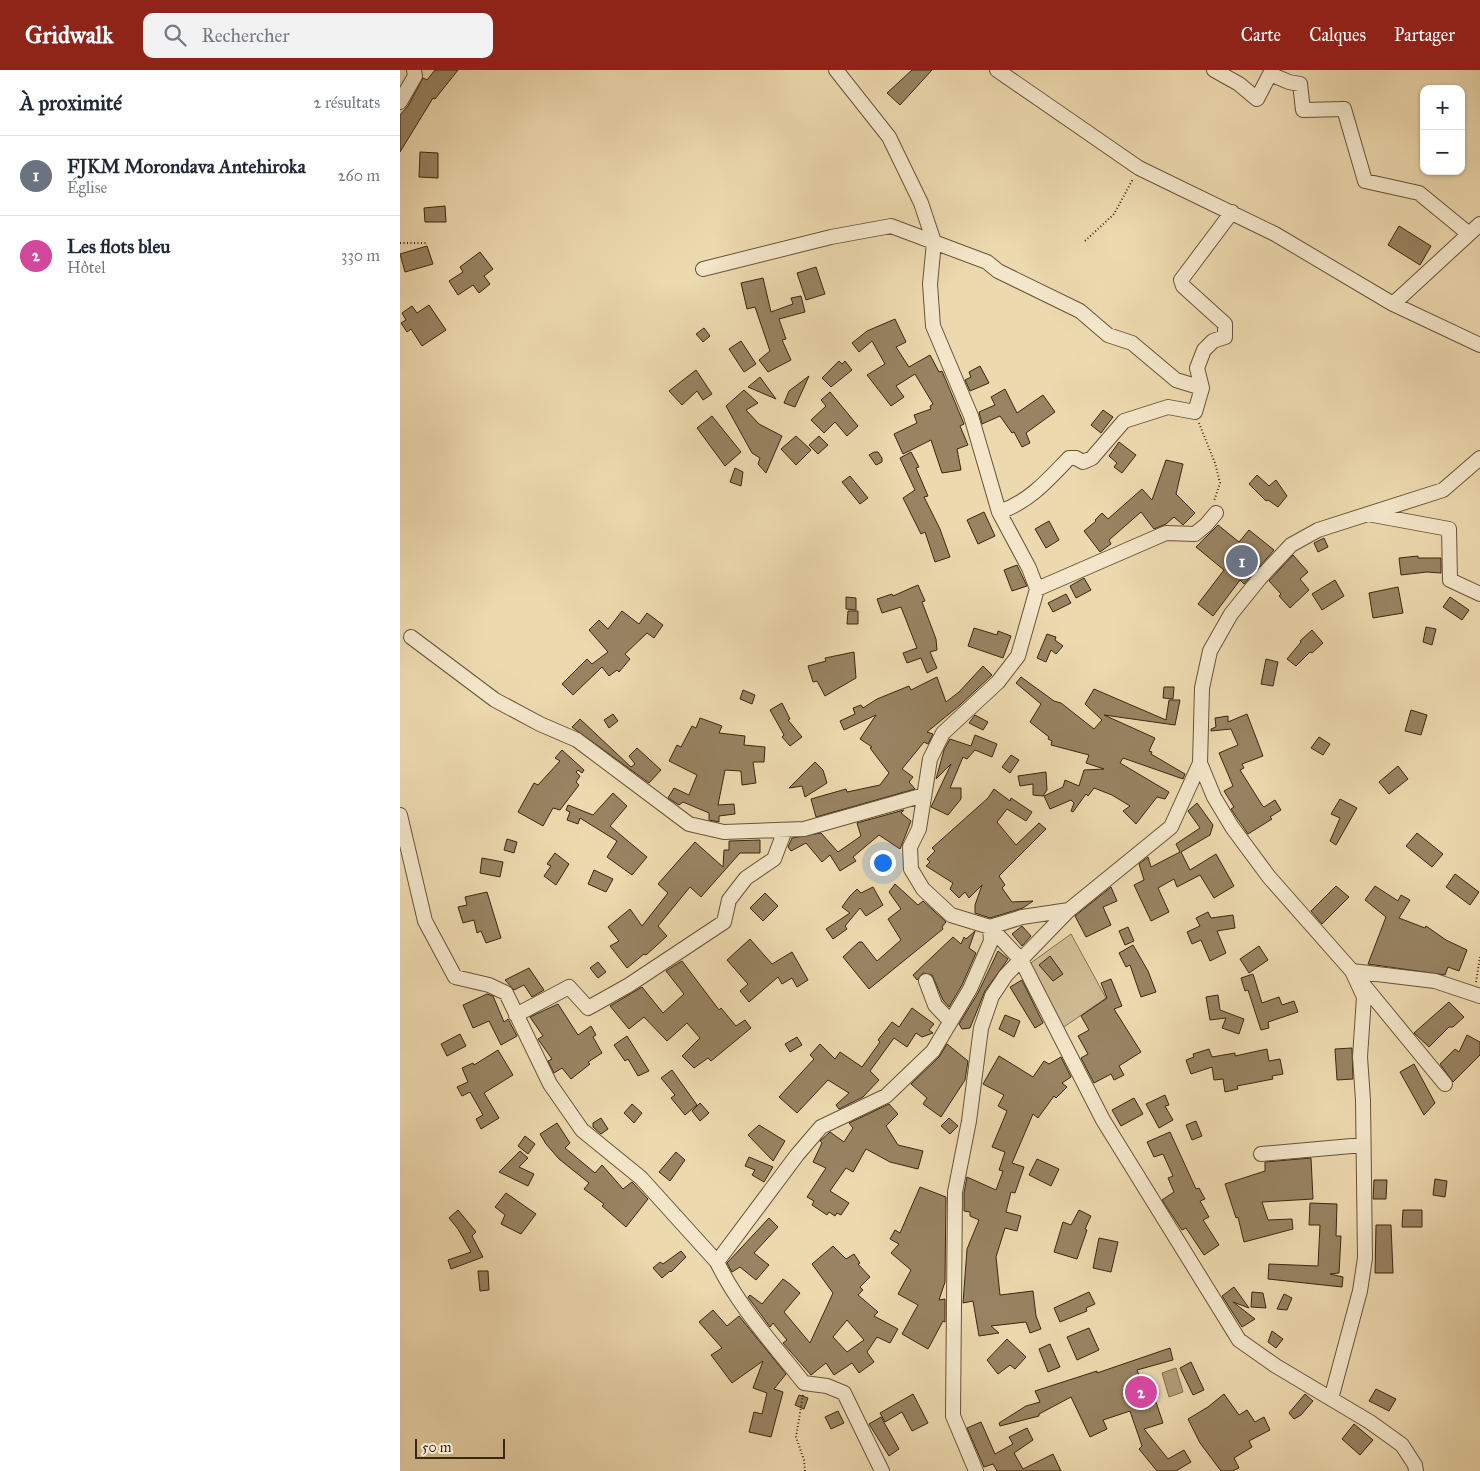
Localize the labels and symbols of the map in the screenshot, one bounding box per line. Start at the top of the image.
pin: 1 [1226,542,1258,580]
your location [870,850,896,876]
pin: 2 [1125,1373,1157,1411]
scale bar [415,1436,505,1459]

